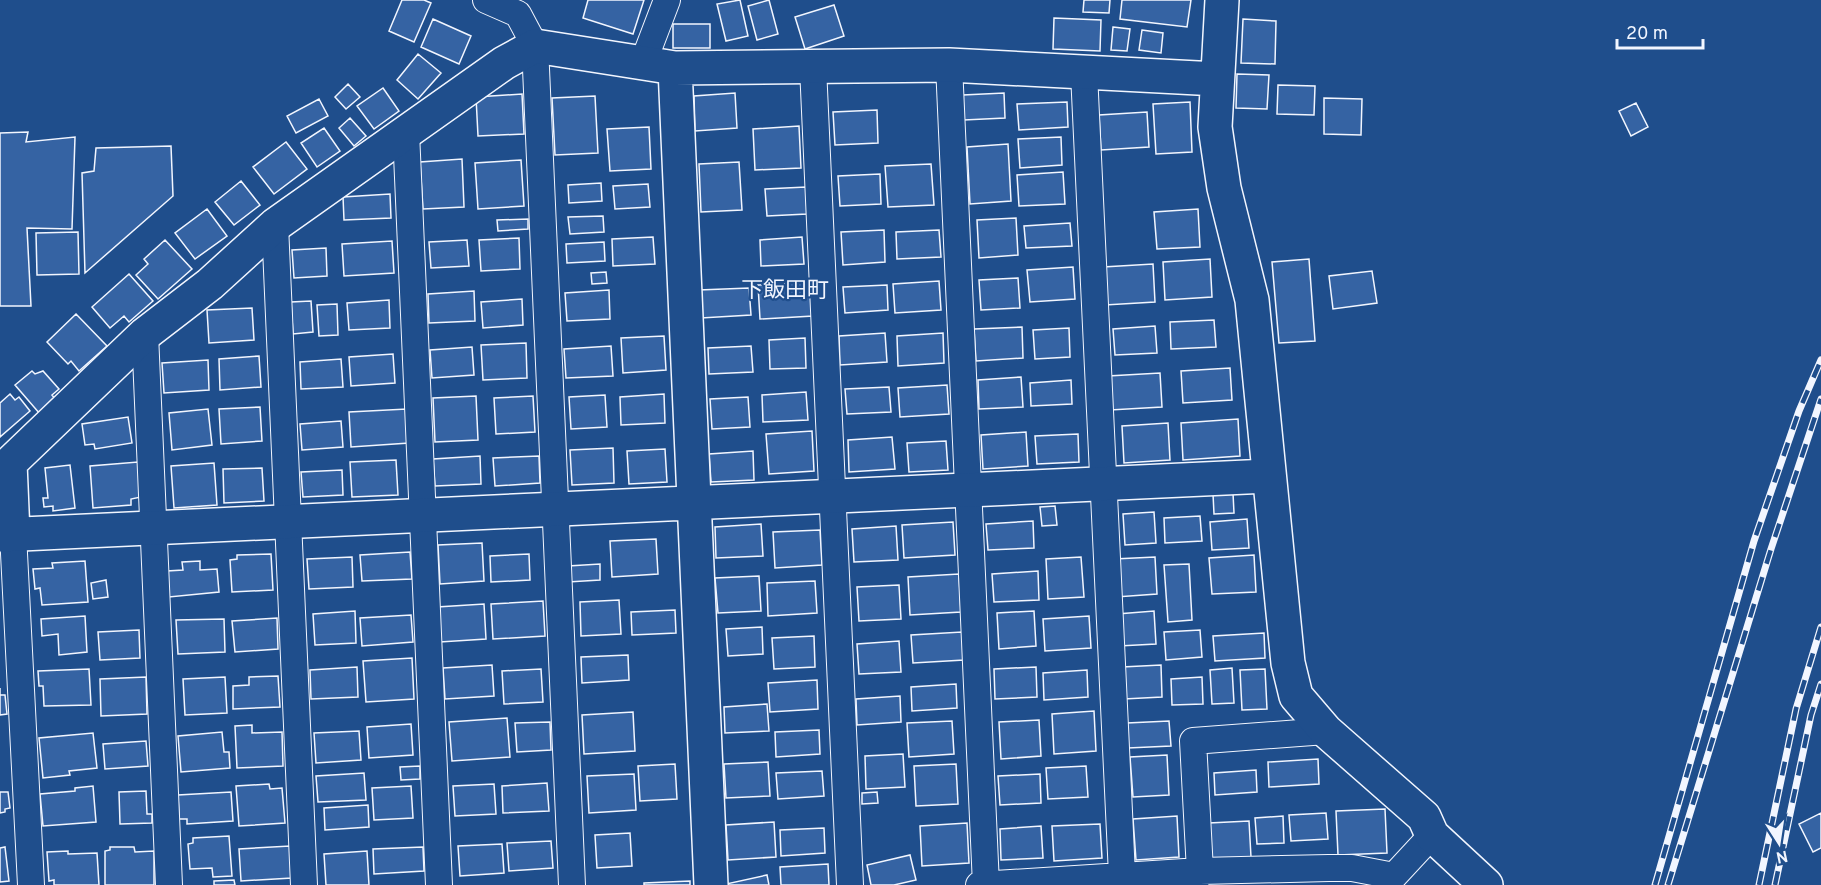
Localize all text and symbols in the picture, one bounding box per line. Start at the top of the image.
scale bar [1617,12,1702,50]
text: 20 m [1626,23,1668,46]
district label: 下飯田町 [741,278,829,305]
north arrow [1749,813,1809,873]
text: N [1774,845,1789,867]

